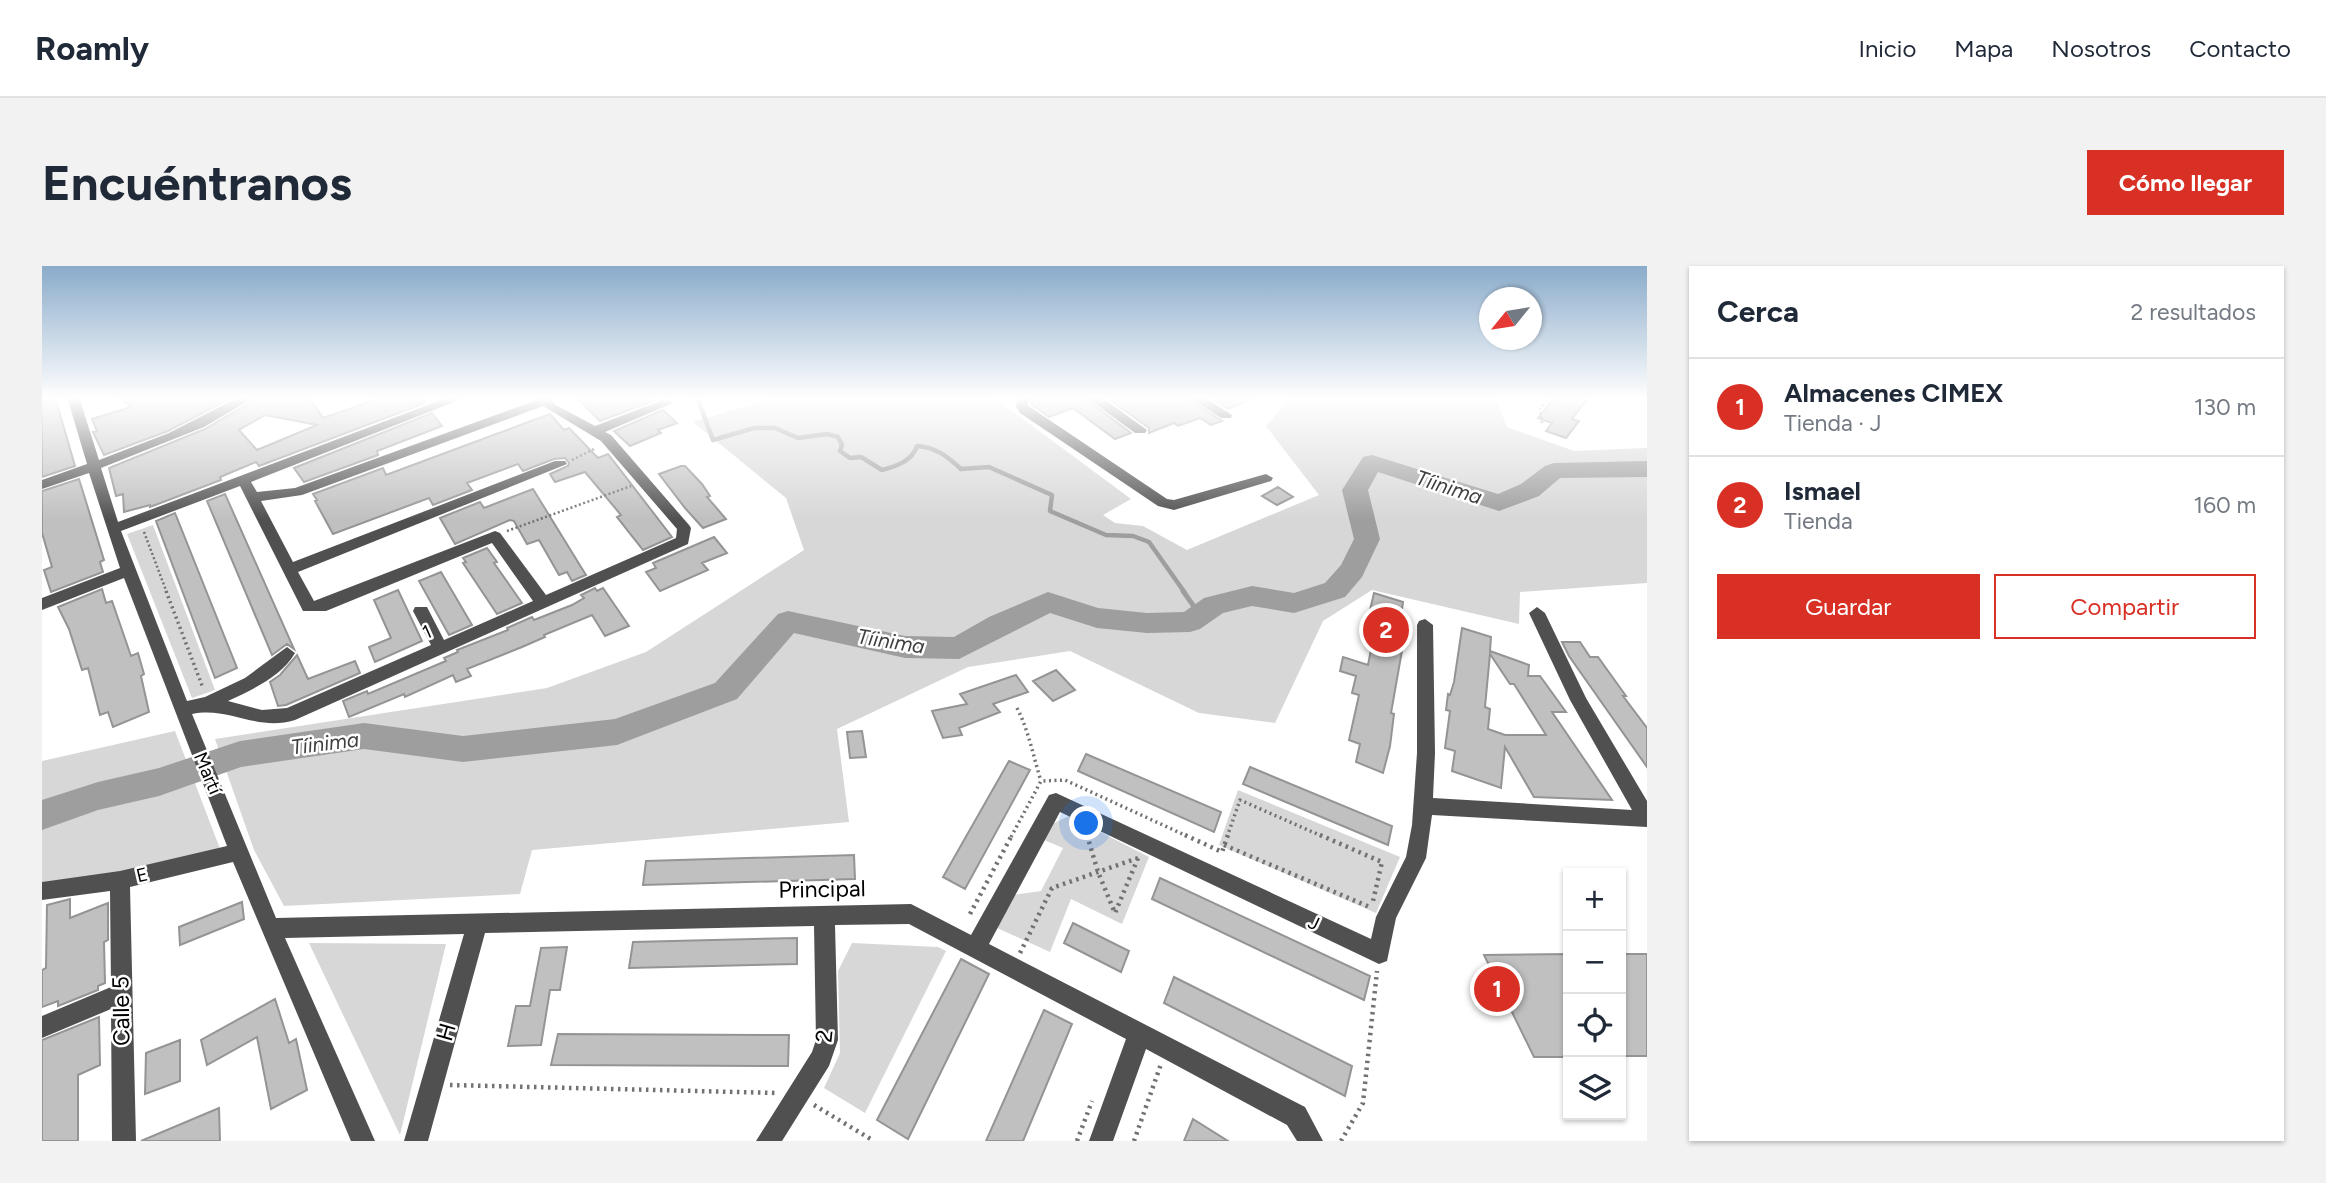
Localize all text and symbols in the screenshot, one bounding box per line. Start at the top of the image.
text: Roamly [35,29,149,68]
text: Inicio [1858,34,1916,63]
text: Mapa [1954,34,2013,63]
text: Nosotros [2051,34,2151,63]
text: Contacto [2189,34,2291,63]
button: Cómo llegar [2087,150,2284,215]
text: Encuéntranos [42,153,352,212]
north arrow [1479,287,1542,350]
text: Cerca [1717,293,1799,330]
text: 2 resultados [2131,298,2256,326]
text: Almacenes CIMEX [1784,377,2003,409]
text: 1 [1735,393,1745,421]
text: 130 m [2194,393,2256,421]
text: Tienda · J [1784,409,1882,437]
water label: Tíinima [1413,465,1485,509]
text: Ismael [1784,475,1861,507]
text: 2 [1733,491,1747,519]
text: 160 m [2193,491,2256,519]
text: Tienda [1784,507,1853,535]
button: Guardar [1717,574,1980,639]
button: Compartir [1994,574,2256,639]
pin: 2 [1363,604,1409,656]
street label: 1 [419,620,435,644]
water label: Tíinima [855,623,927,659]
water label: Tíinima [290,726,360,760]
street label: Martí [189,748,228,799]
your location [1069,806,1103,840]
street label: E [134,863,150,887]
map controls [1563,868,1626,1120]
button: + [1563,868,1626,931]
street label: Principal [778,874,866,904]
street label: J [1305,911,1323,935]
button: − [1563,931,1626,994]
pin: 1 [1474,963,1520,1015]
street label: Calle 5 [106,976,136,1046]
button: locate [1563,994,1626,1057]
street label: H [430,1020,462,1044]
street label: 2 [809,1028,839,1044]
button: layers [1563,1057,1626,1120]

